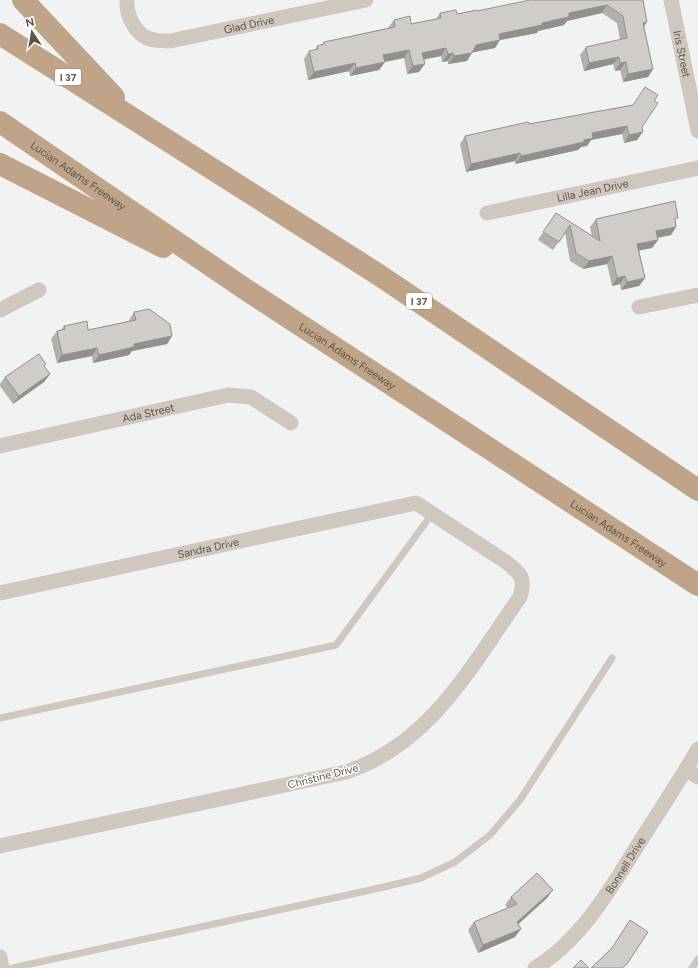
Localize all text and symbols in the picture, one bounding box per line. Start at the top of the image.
north arrow [12,12,52,52]
street label: Glad Drive [223,13,275,37]
text: N [25,15,36,30]
street label: Iris Street [670,29,693,79]
road number: I 37 [55,69,81,85]
street label: Lucian Adams Freeway [28,139,129,213]
street label: Lilla Jean Drive [556,177,630,205]
road number: I 37 [406,293,432,309]
street label: Lucian Adams Freeway [296,320,398,393]
street label: Ada Street [121,401,176,425]
street label: Lucian Adams Freeway [568,497,669,570]
street label: Sandra Drive [176,535,240,561]
street label: Christine Drive [286,761,360,792]
street label: Bonnell Drive [603,835,648,896]

